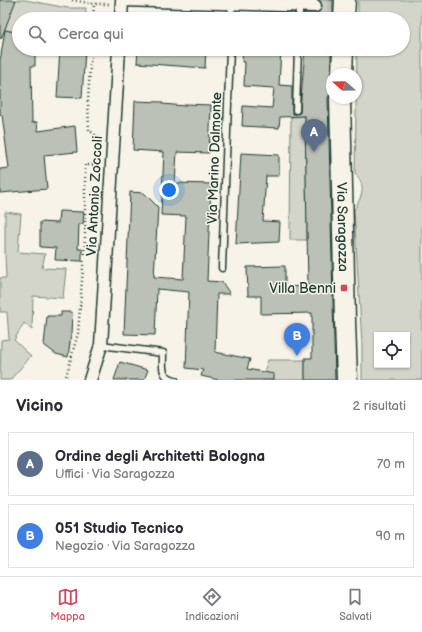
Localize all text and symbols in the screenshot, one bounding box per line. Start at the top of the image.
search box [12,12,410,56]
icon: search [26,23,48,45]
text: Cerca qui [58,25,124,44]
north arrow [326,68,362,104]
street label: Via Marino Dalmonte [204,92,225,224]
pin: A [301,119,327,152]
street label: Via Antonio Zoccoli [83,135,106,257]
your location [159,180,179,200]
street label: Via Saragozza [333,182,352,272]
place label: Villa Benni [269,280,336,297]
marker: Villa Benni [339,283,349,293]
pin: B [284,323,310,356]
map controls [374,332,410,368]
button: locate [374,332,410,368]
text: Vicino [16,396,63,416]
text: 2 risultati [353,398,406,414]
text: Ordine degli Architetti Bologna [55,447,265,466]
text: A [26,456,34,472]
text: 70 m [377,456,405,472]
text: Uffici · Via Saragozza [55,466,175,482]
text: 051 Studio Tecnico [55,519,183,538]
text: B [25,528,35,544]
text: 90 m [376,528,405,544]
text: Negozio · Via Saragozza [55,538,195,554]
tab: Mappa [50,586,85,623]
tab: Indicazioni [185,586,239,623]
tab: Salvati [339,586,372,623]

